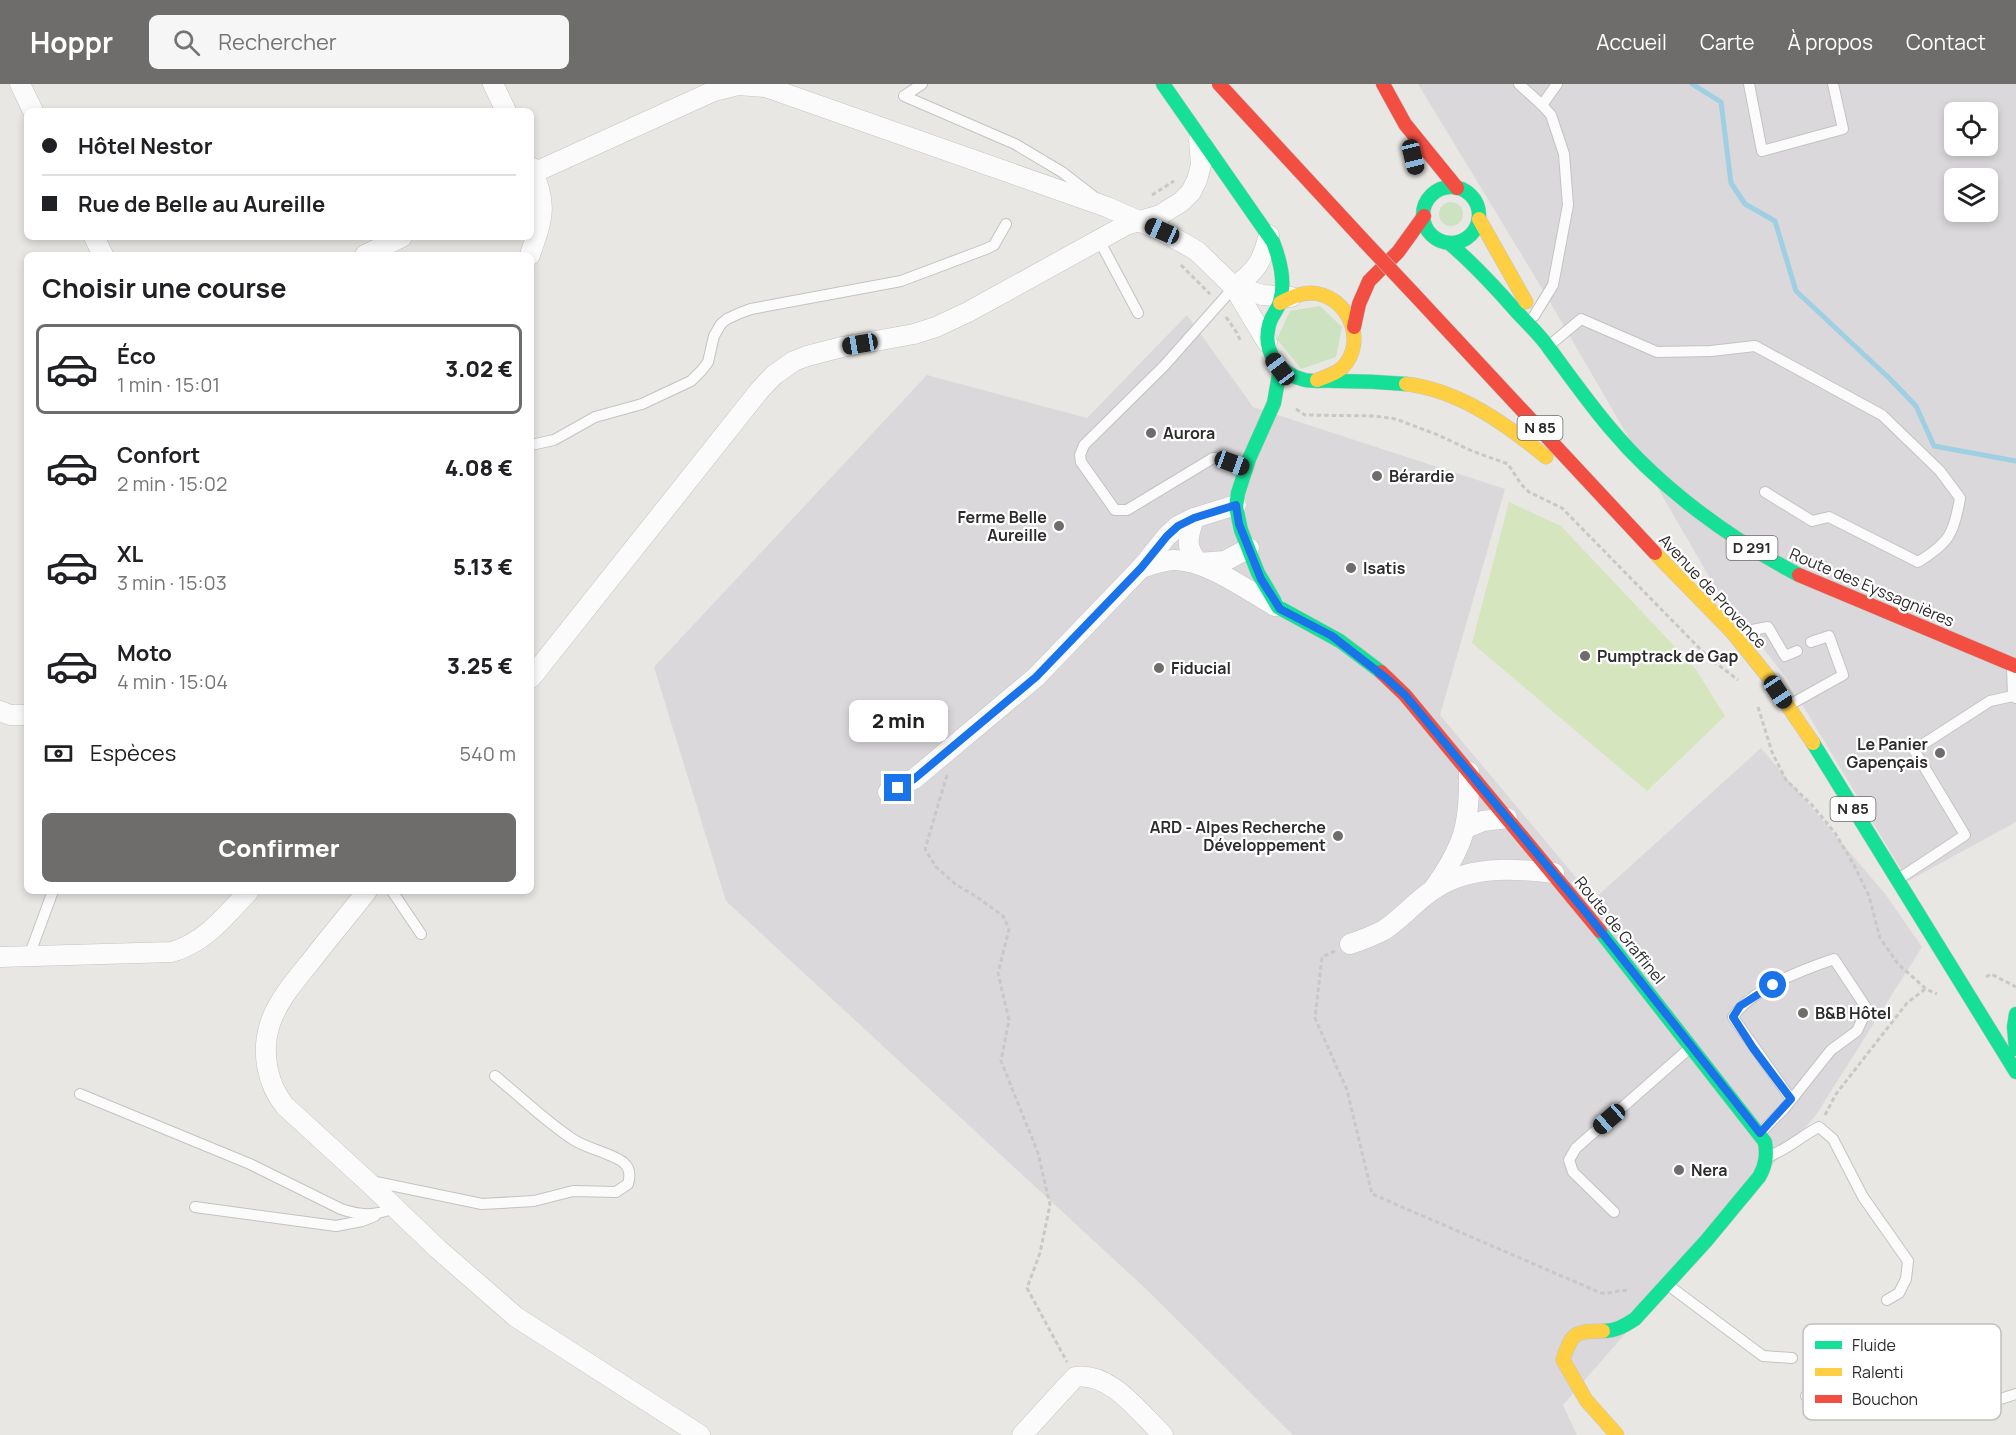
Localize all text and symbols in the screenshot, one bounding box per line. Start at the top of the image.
search box [149,15,569,69]
text: Hoppr [30,23,113,61]
icon: search [170,26,203,59]
text: Rechercher [218,27,337,57]
text: Accueil [1596,28,1667,56]
text: Carte [1700,28,1754,56]
text: À propos [1787,28,1873,56]
text: Contact [1906,28,1986,56]
map controls [1944,102,1998,222]
button: locate [1944,102,1998,156]
text: Hôtel Nestor [78,131,212,161]
car [1400,137,1426,177]
button: layers [1944,168,1998,222]
text: Rue de Belle au Aureille [78,189,325,219]
car [1142,215,1182,247]
text: Choisir une course [42,269,286,306]
car [841,332,879,356]
text: Éco [117,341,156,371]
icon: car [45,342,99,396]
car [1262,349,1298,389]
text: 3.02 € [445,354,513,384]
text: 1 min · 15:01 [117,371,220,398]
road number: N 85 [1518,416,1562,440]
place label: Aurora [1163,422,1215,444]
marker: Aurora [1144,426,1158,440]
text: Confort [117,440,200,470]
icon: car [45,441,99,495]
car [1212,448,1252,478]
text: 4.08 € [445,453,513,483]
place label: Bérardie [1389,465,1455,487]
marker: Bérardie [1370,469,1384,483]
text: 2 min · 15:02 [117,470,227,497]
place label: Ferme Belle Aureille [957,506,1047,546]
marker: Ferme Belle Aureille [1052,519,1066,533]
street label: Avenue de Provence [1654,529,1772,653]
road number: D 291 [1726,536,1778,560]
text: XL [117,539,143,569]
icon: car [45,540,99,594]
street label: Route des Eyssagnières [1786,542,1958,632]
text: 5.13 € [453,552,513,582]
place label: Isatis [1363,557,1406,579]
marker: Isatis [1344,561,1358,575]
text: 3 min · 15:03 [117,569,227,596]
text: Moto [117,638,172,668]
icon: car [45,639,99,693]
place label: Pumptrack de Gap [1597,645,1738,667]
marker: Pumptrack de Gap [1578,649,1592,663]
text: 3.25 € [447,651,513,681]
place label: Fiducial [1171,657,1231,679]
marker: Fiducial [1152,661,1166,675]
text: 4 min · 15:04 [117,668,228,695]
car [1760,672,1796,712]
callout: 2 min [848,701,948,743]
text: 2 min [872,707,925,734]
place label: Le Panier Gapençais [1847,733,1928,773]
icon: cash [42,737,75,770]
text: Espèces [90,738,176,768]
text: 540 m [460,740,516,767]
marker: Le Panier Gapençais [1933,746,1947,760]
route end [884,774,911,801]
road number: N 85 [1830,797,1876,821]
button: Confirmer [42,813,516,882]
place label: ARD - Alpes Recherche Développement [1150,816,1326,856]
marker: ARD - Alpes Recherche Développement [1331,829,1345,843]
street label: Route de Graffinel [1570,872,1670,988]
route start [1759,971,1786,998]
place label: B&B Hôtel [1815,1002,1891,1024]
marker: B&B Hôtel [1796,1006,1810,1020]
car [1590,1100,1628,1138]
place label: Nera [1691,1159,1728,1181]
marker: Nera [1672,1163,1686,1177]
legend [1803,1324,2001,1420]
text: Fluide [1852,1334,1896,1356]
text: Ralenti [1852,1361,1903,1383]
text: Bouchon [1852,1388,1918,1410]

